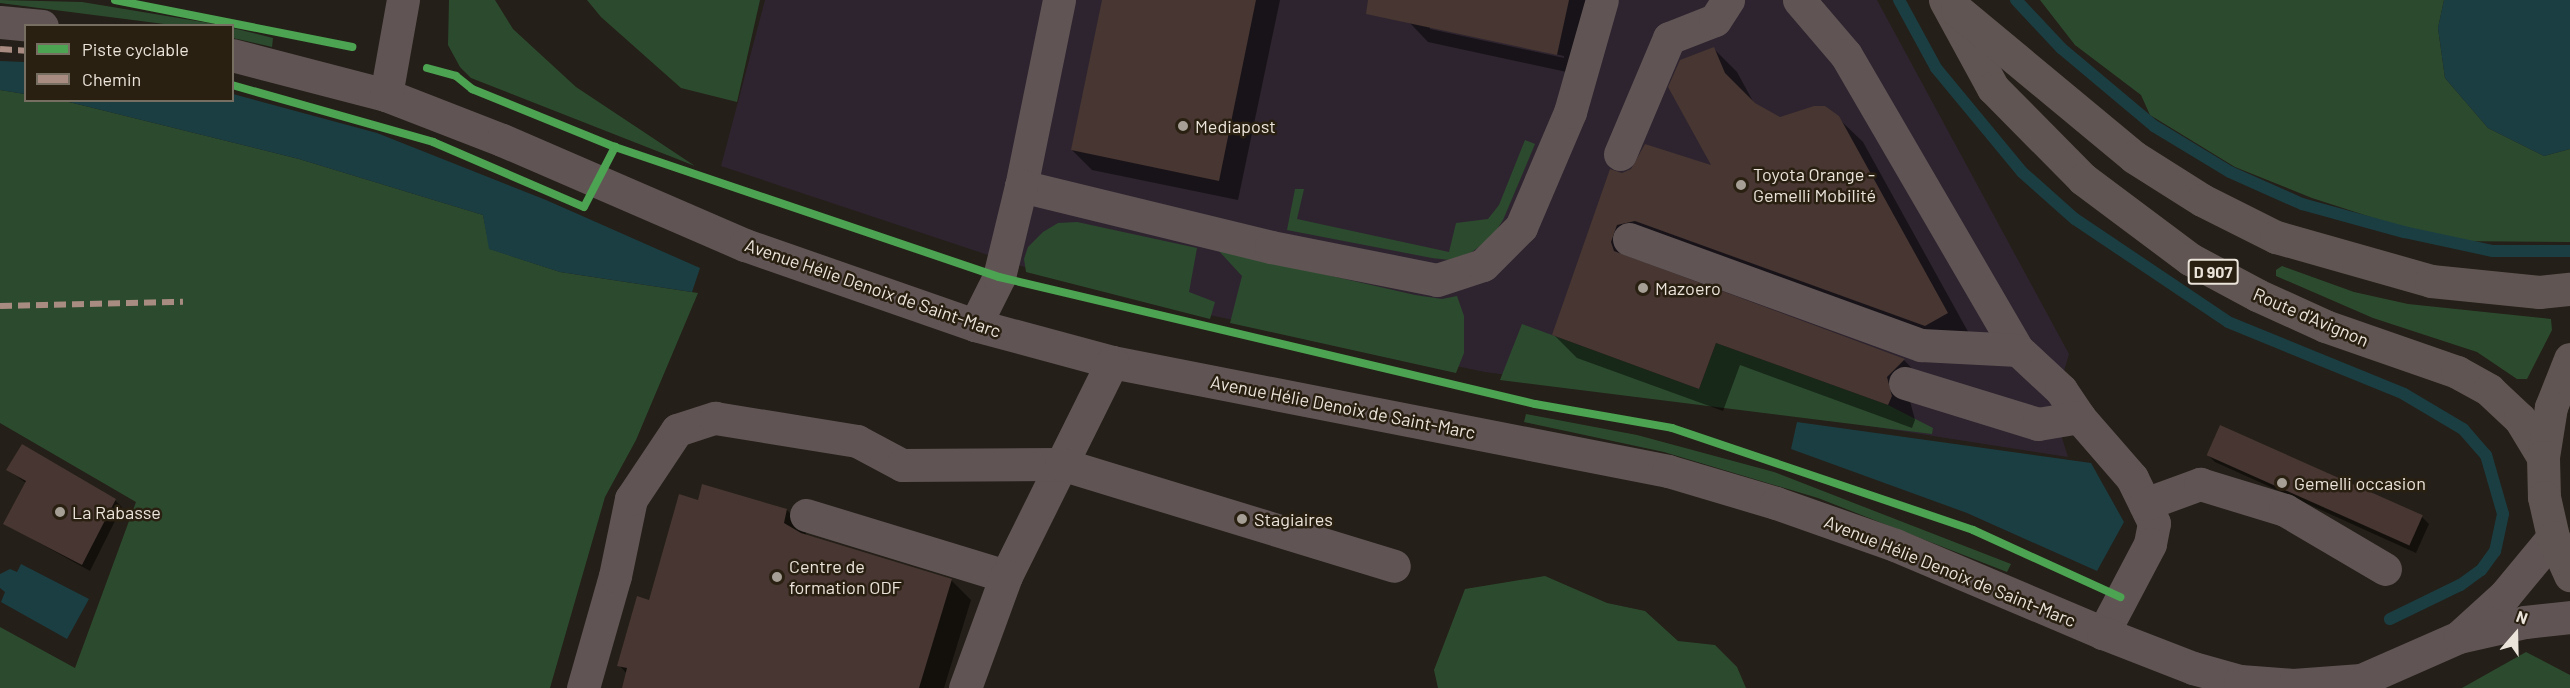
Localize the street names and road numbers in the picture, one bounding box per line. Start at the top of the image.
street label: Avenue Hélie Denoix de Saint-Marc [742,234,1004,342]
road number: D 907 [2188,259,2238,285]
street label: Route d'Avignon [2250,283,2372,351]
street label: Avenue Hélie Denoix de Saint-Marc [1209,371,1477,443]
street label: Avenue Hélie Denoix de Saint-Marc [1821,511,2079,631]

